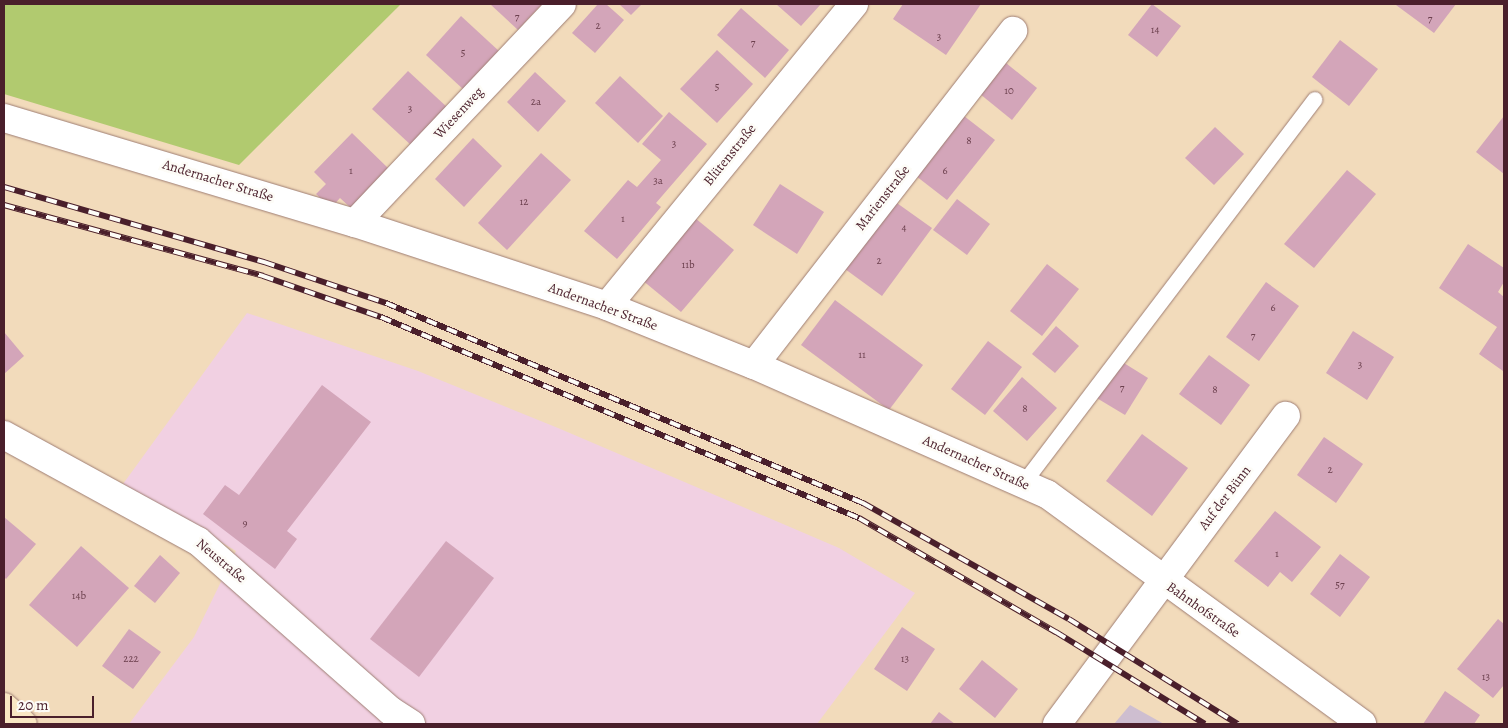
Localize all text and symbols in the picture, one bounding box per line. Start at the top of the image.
house number: 7 [515,10,519,24]
house number: 7 [1428,12,1432,26]
house number: 2 [595,19,601,33]
house number: 14 [1151,23,1159,37]
house number: 3 [937,30,941,44]
house number: 7 [751,36,755,50]
house number: 5 [461,46,465,60]
house number: 5 [715,80,719,94]
street label: Wiesenweg [431,84,487,142]
house number: 10 [1004,84,1014,98]
house number: 2a [531,95,541,109]
house number: 3 [408,102,412,116]
street label: Blütenstraße [700,121,760,189]
house number: 8 [966,134,972,148]
house number: 3 [672,137,676,151]
street label: Andernacher Straße [161,156,275,206]
street label: Marienstraße [852,162,914,234]
house number: 1 [349,164,353,178]
house number: 6 [942,164,948,178]
house number: 3a [653,174,663,188]
house number: 12 [520,195,528,209]
house number: 1 [621,212,625,226]
house number: 4 [902,221,906,235]
house number: 2 [876,254,882,268]
house number: 11b [681,258,695,272]
street label: Andernacher Straße [546,279,660,335]
house number: 6 [1270,301,1276,315]
house number: 7 [1251,329,1255,343]
house number: 11 [858,348,866,362]
house number: 3 [1358,358,1362,372]
house number: 7 [1120,381,1124,395]
house number: 8 [1212,383,1218,397]
house number: 8 [1022,402,1028,416]
street label: Andernacher Straße [920,432,1032,494]
street label: Auf der Bünn [1195,463,1255,533]
house number: 2 [1327,463,1333,477]
house number: 9 [242,516,248,530]
street label: Neustraße [193,535,249,587]
house number: 1 [1275,547,1279,561]
house number: 57 [1335,578,1345,592]
street label: Bahnhofstraße [1163,579,1243,641]
house number: 14b [72,589,86,603]
house number: 222 [123,652,139,666]
house number: 13 [901,652,909,666]
house number: 13 [1482,670,1490,684]
scale bar [12,686,96,718]
text: 20 m [18,695,49,715]

